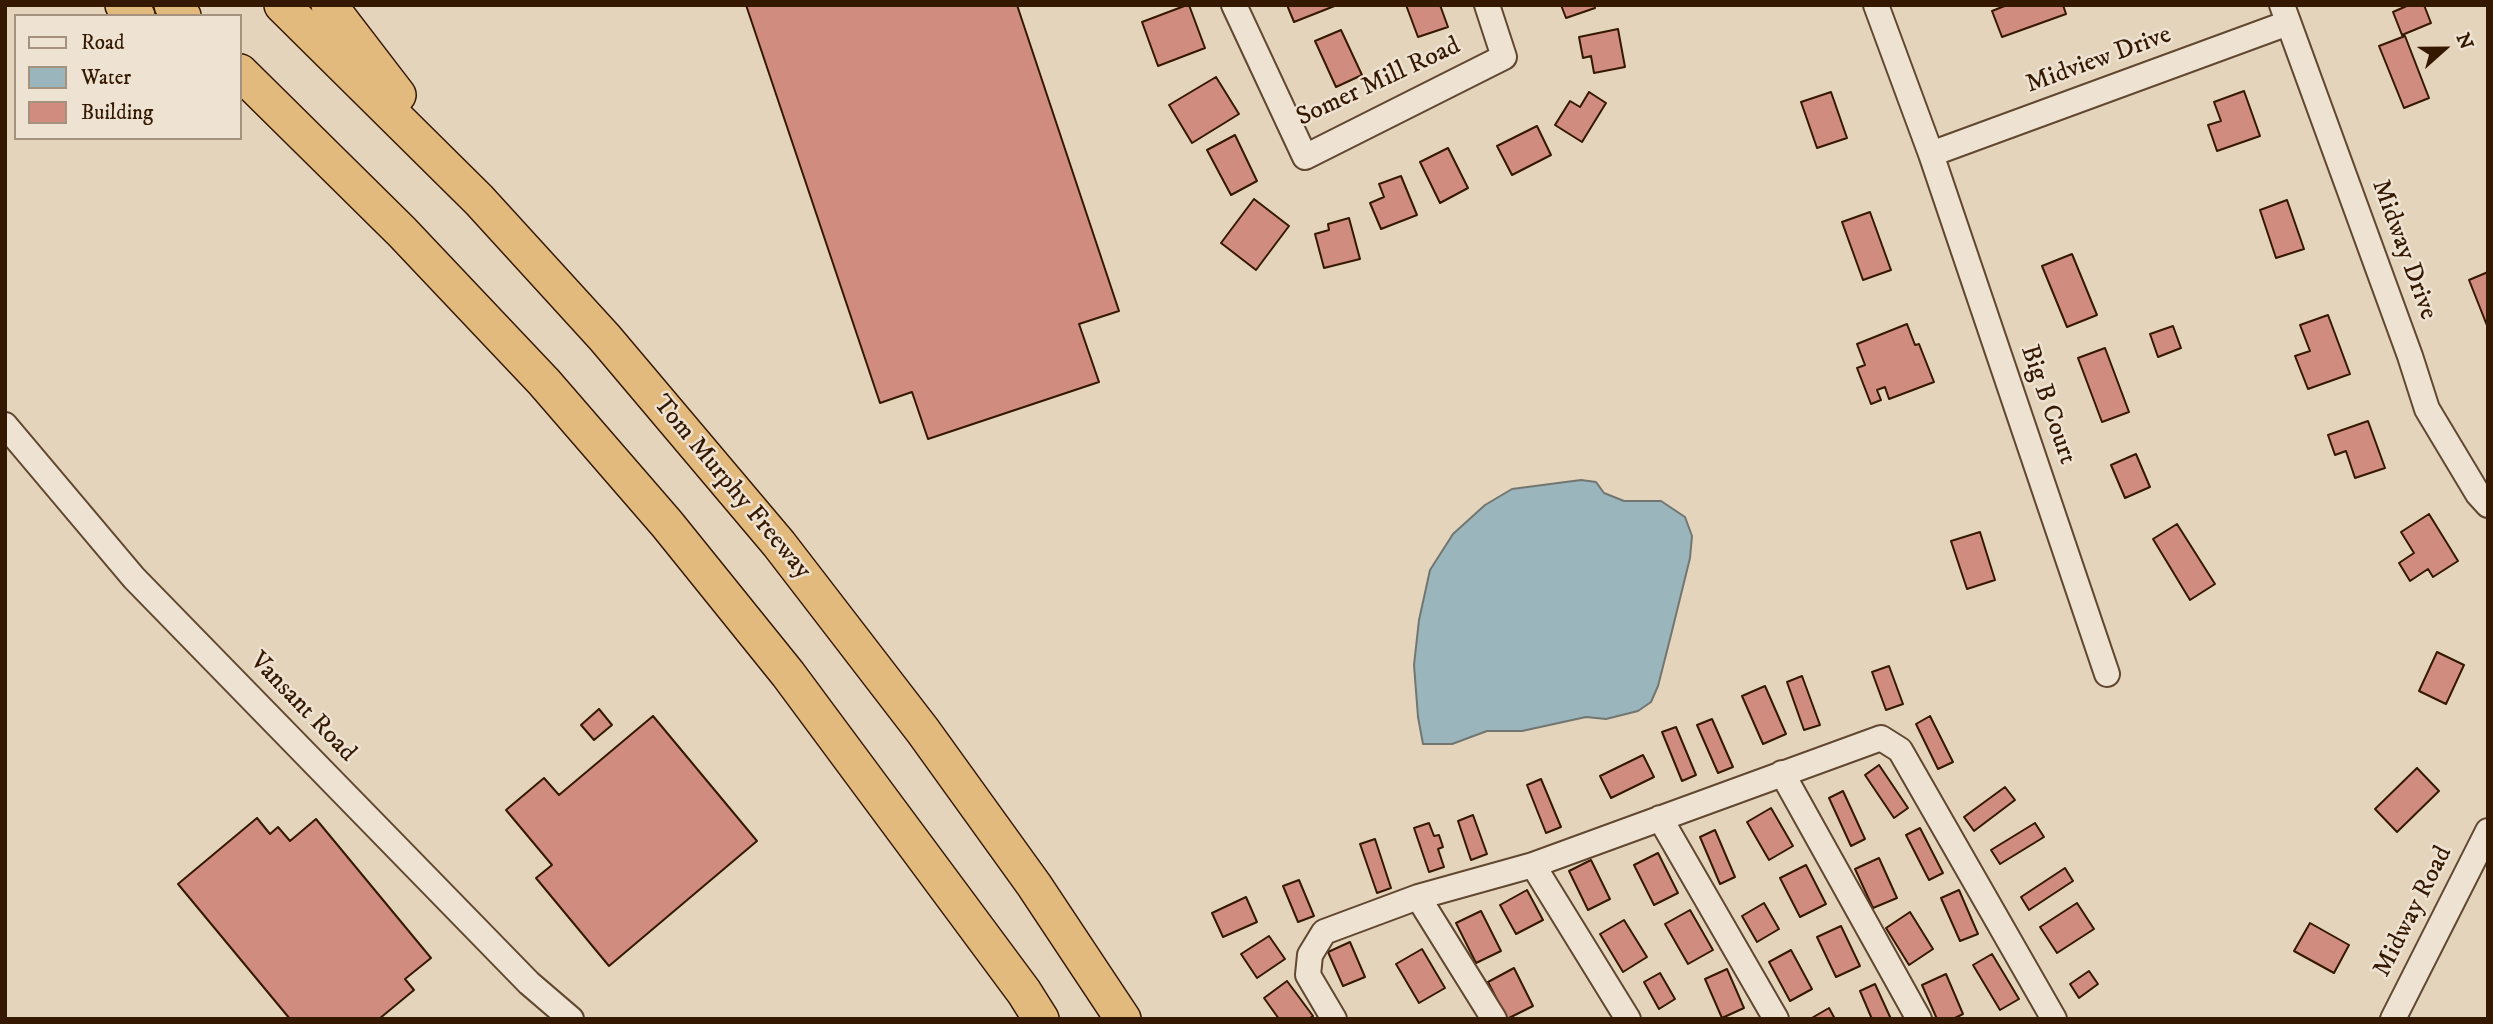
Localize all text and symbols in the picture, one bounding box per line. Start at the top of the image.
legend [14,14,242,140]
north arrow [2409,14,2479,84]
street label: Midview Drive [2022,20,2176,102]
text: Road [81,30,125,56]
text: N [2451,30,2478,53]
street label: Somer Mill Road [1292,31,1466,135]
text: Water [81,65,131,91]
text: Building [81,100,153,126]
street label: Midway Drive [2363,176,2443,324]
street label: Big B Court [2012,341,2082,469]
street label: Tom Murphy Freeway [645,390,817,586]
street label: Vansant Road [242,647,362,769]
street label: Midway Road [2368,841,2460,983]

